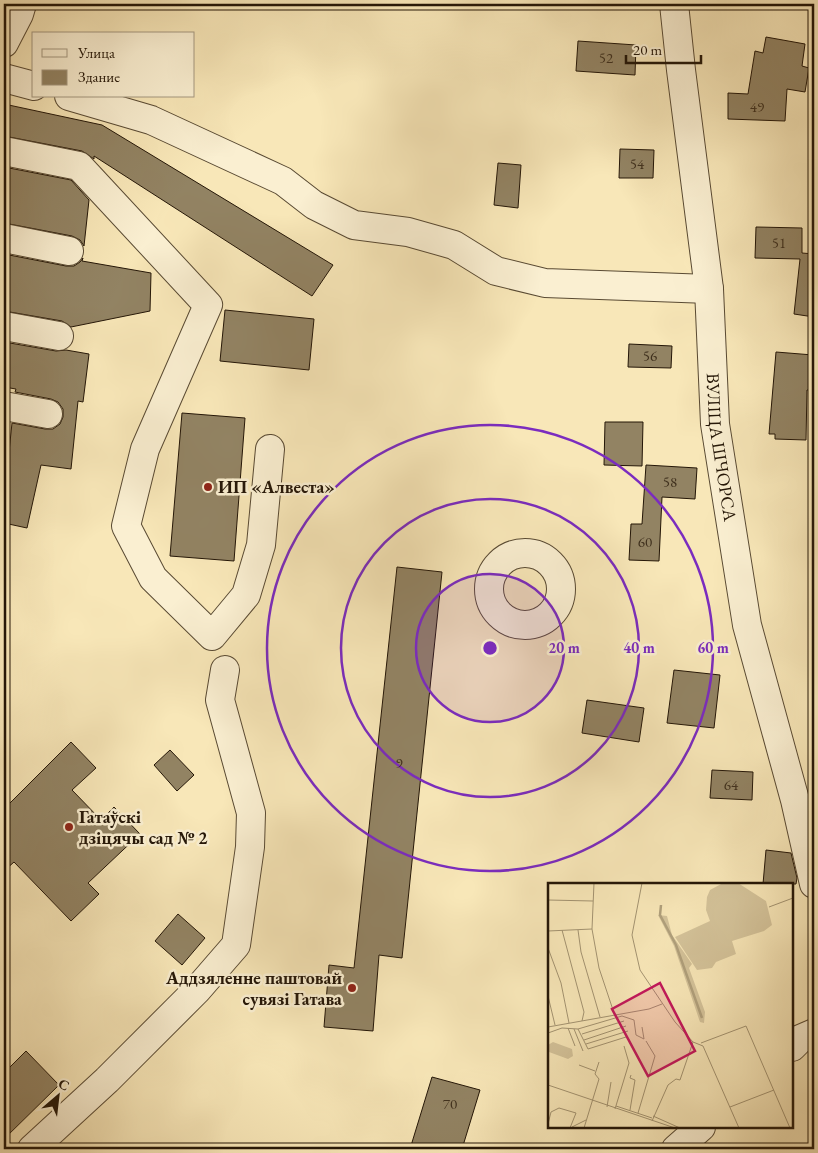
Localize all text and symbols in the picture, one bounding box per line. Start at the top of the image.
legend [32,32,195,98]
scale bar [626,32,700,64]
text: 20 m [633,40,662,59]
text: Улица [77,43,115,62]
house number: 52 [599,48,614,67]
text: Здание [78,67,120,86]
house number: 49 [750,97,764,116]
house number: 54 [630,154,645,173]
house number: 51 [772,233,786,252]
house number: 56 [643,346,657,365]
street label: ВУЛІЦА ШЧОРСА [702,373,742,523]
house number: 58 [663,472,677,491]
place label: ИП «Алвеста» [218,475,335,498]
marker: ИП «Алвеста» [202,481,214,493]
house number: 60 [638,532,652,551]
text: 20 m [548,638,580,657]
text: 40 m [623,638,655,657]
text: 60 m [697,638,729,657]
centre of rings [481,639,499,657]
house number: 9 [395,753,403,772]
house number: 64 [724,775,739,794]
place label: Гатаўскі дзіцячы сад № 2 [79,805,208,849]
marker: Гатаўскі дзіцячы сад № 2 [63,821,75,833]
inset map [548,883,793,1128]
place label: Аддзяленне паштовай сувязі Гатава [165,966,342,1010]
marker: Аддзяленне паштовай сувязі Гатава [346,982,358,994]
north arrow [32,1070,82,1120]
text: С [55,1074,73,1095]
house number: 70 [443,1094,457,1113]

